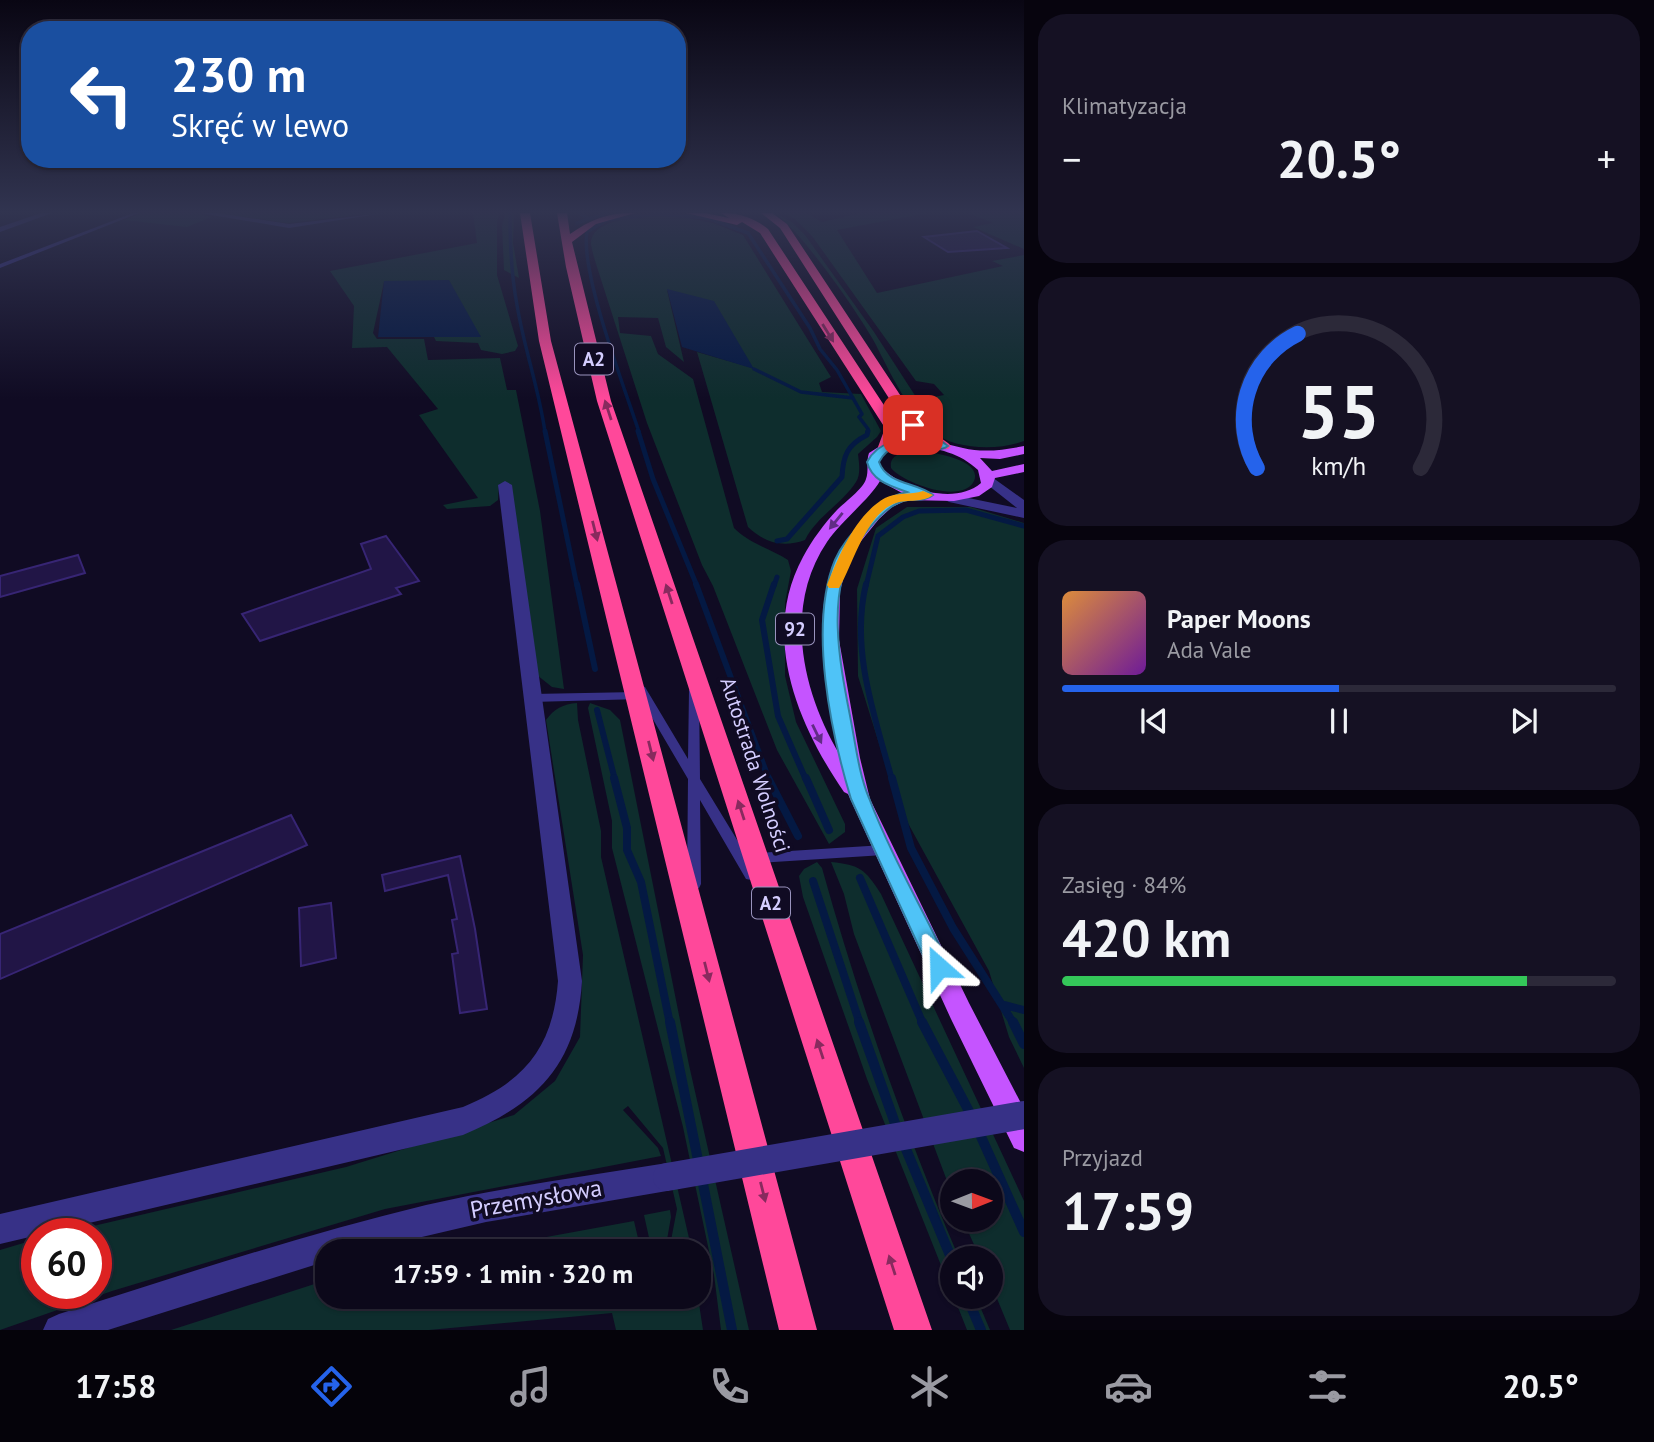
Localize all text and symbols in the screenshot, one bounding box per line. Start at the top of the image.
text: 230 m [171,42,306,106]
icon: left [56,49,147,140]
text: Klimatyzacja [1062,91,1187,120]
text: Skręć w lewo [171,104,349,146]
text: 20.5° [1277,125,1401,192]
text: − [1062,134,1081,183]
text: + [1597,134,1616,183]
one-way arrow [822,323,835,342]
road number: A2 [575,344,613,374]
text: 55 [1298,364,1380,458]
pin [883,395,943,455]
one-way arrow [602,400,613,421]
icon: arrive [894,406,932,444]
text: km/h [1312,450,1366,482]
one-way arrow [828,512,843,530]
one-way arrow [590,520,601,542]
one-way arrow [663,583,674,604]
text: Paper Moons [1167,602,1311,635]
road number: 92 [776,614,814,644]
text: Ada Vale [1167,635,1251,664]
street label: Autostrada Wolności [714,674,797,856]
icon: previous [1135,702,1173,740]
icon: pause [1320,702,1358,740]
icon: next [1505,702,1543,740]
one-way arrow [811,724,823,744]
one-way arrow [646,741,657,763]
one-way arrow [735,799,746,820]
text: Zasięg · 84% [1062,870,1186,899]
road number: A2 [752,888,790,918]
text: 420 km [1062,904,1231,971]
position arrow [902,930,976,1004]
one-way arrow [702,961,713,983]
one-way arrow [814,1039,825,1060]
text: Przyjazd [1062,1143,1143,1172]
north arrow [940,1169,1003,1232]
map controls [940,1169,1003,1309]
street label: Przemysłowa [468,1172,604,1225]
text: 17:59 [1062,1177,1194,1244]
one-way arrow [758,1181,769,1203]
speed limit sign: 60 [21,1218,112,1309]
button: sound [940,1246,1003,1309]
one-way arrow [886,1255,896,1276]
text: 17:59 · 1 min · 320 m [393,1257,633,1290]
icon: directions [307,1362,356,1411]
icon: music [506,1362,555,1411]
icon: phone [705,1362,754,1411]
icon: climate [905,1362,954,1411]
icon: car [1104,1362,1153,1411]
icon: filters [1303,1362,1352,1411]
text: 17:58 [75,1365,156,1407]
text: 20.5° [1503,1365,1579,1407]

